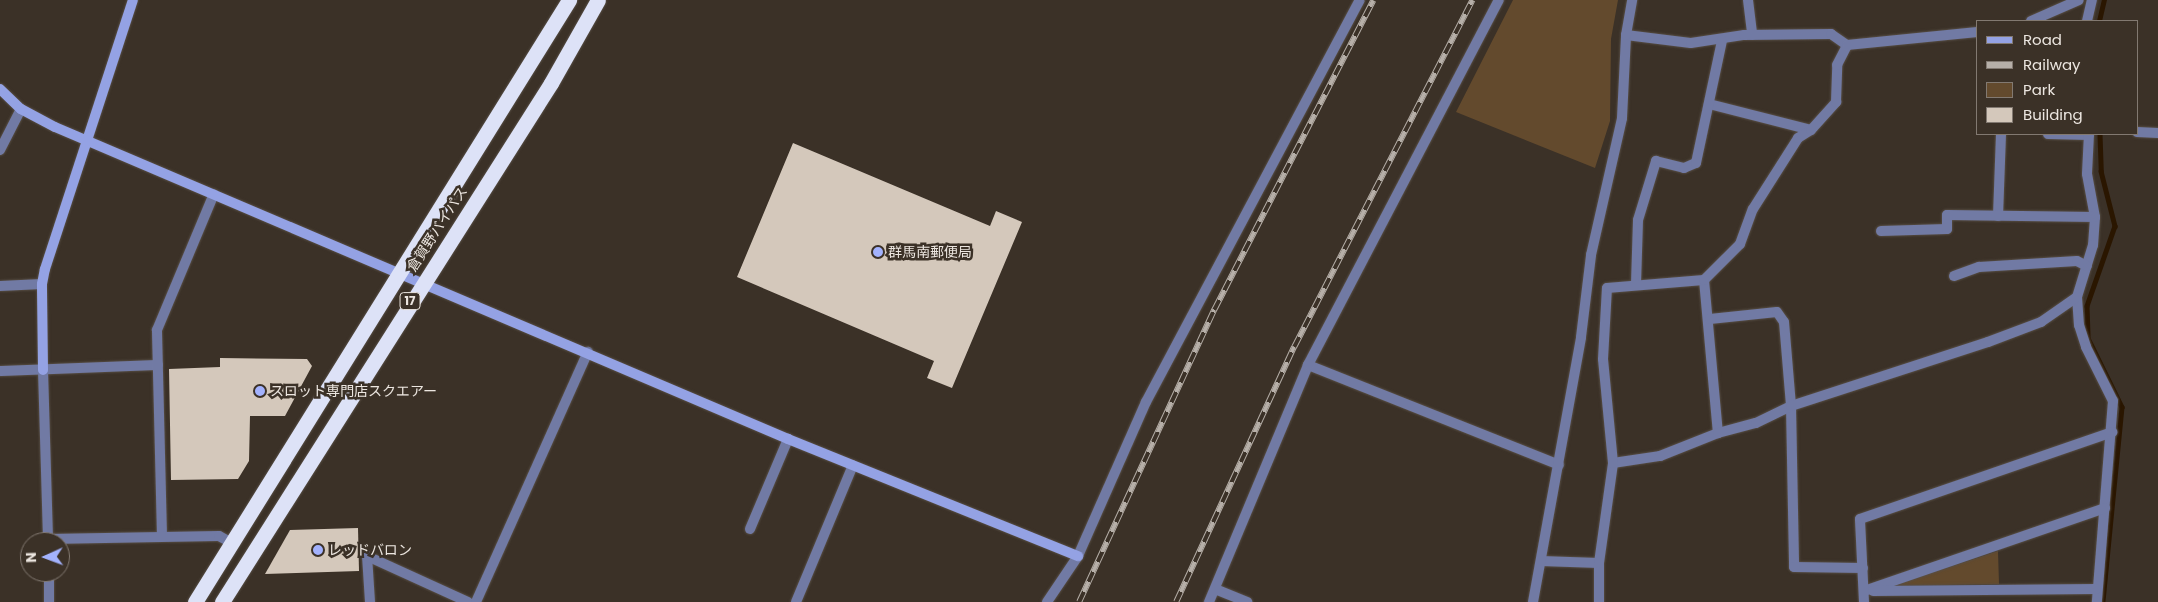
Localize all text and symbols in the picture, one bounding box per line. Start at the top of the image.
legend [1976,20,2138,135]
text: Road [2023,29,2062,50]
text: Railway [2023,54,2081,75]
text: Park [2023,79,2055,100]
text: Building [2023,104,2083,125]
street label: 倉賀野バイパス [403,183,471,275]
place label: 群馬南郵便局 [888,244,972,260]
marker: 群馬南郵便局 [872,246,884,258]
road number: 17 [399,292,421,310]
place label: スロット専門店スクエアー [270,383,437,399]
marker: スロット専門店スクエアー [254,385,266,397]
north arrow [20,532,70,582]
place label: レッドバロン [328,542,412,558]
marker: レッドバロン [312,544,324,556]
text: N [21,552,41,563]

